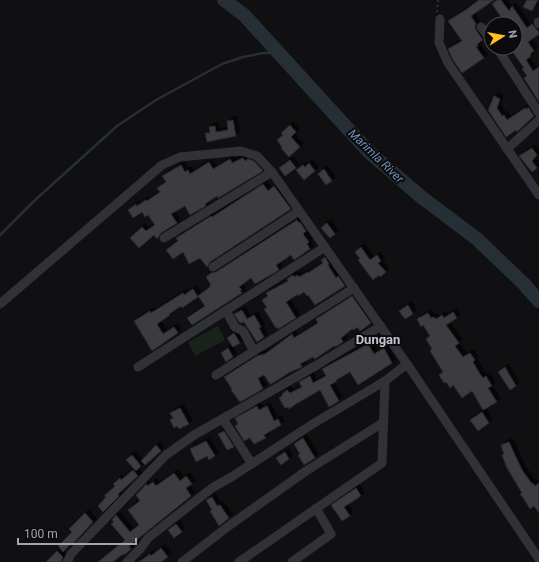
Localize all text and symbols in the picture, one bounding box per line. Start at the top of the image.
north arrow [483,16,523,56]
text: N [505,29,519,39]
water label: Marimla River [346,126,407,187]
district label: Dungan [356,332,400,347]
scale bar [18,520,136,546]
text: 100 m [24,527,58,541]

